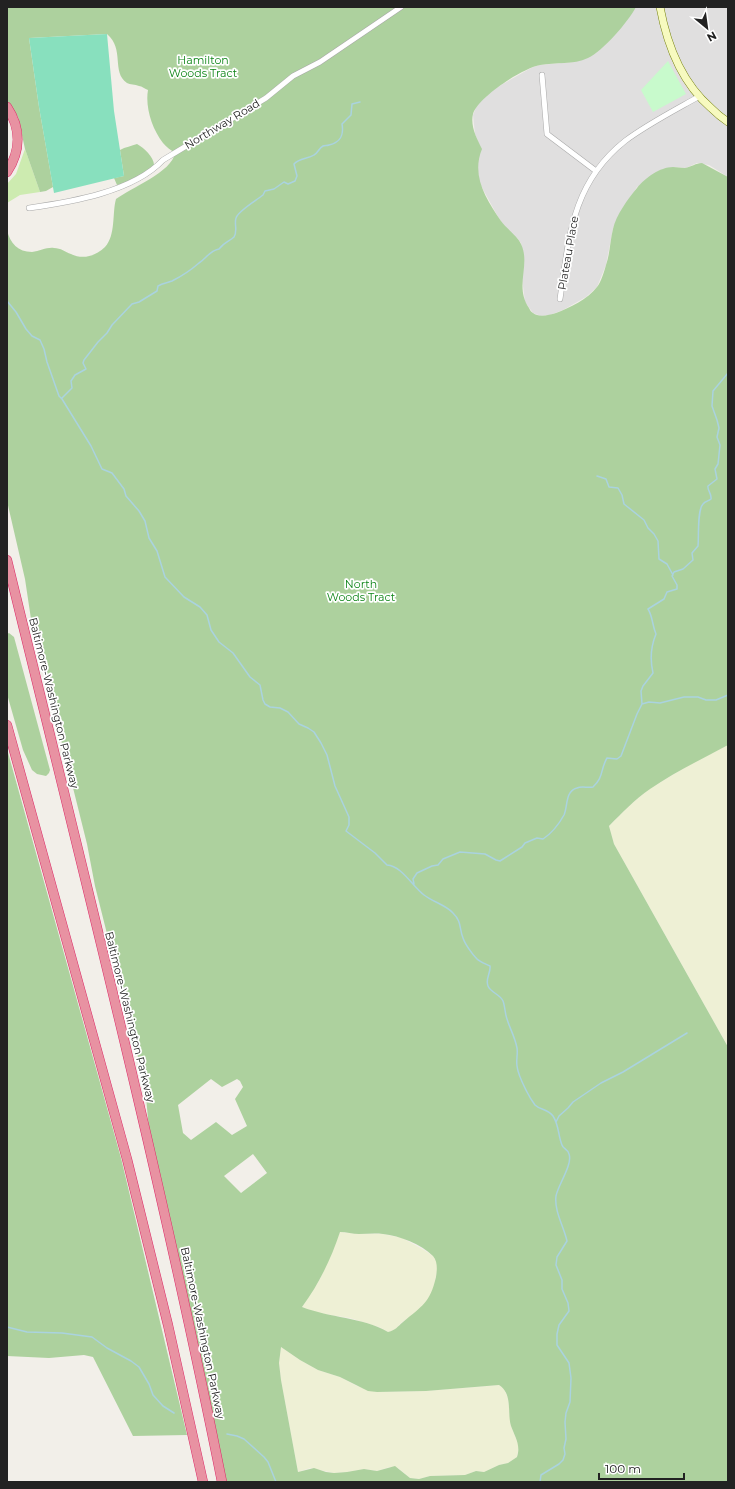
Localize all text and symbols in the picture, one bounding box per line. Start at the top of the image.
north arrow [687,8,727,48]
text: N [705,28,719,45]
park label: Hamilton Woods Tract [169,53,238,80]
street label: Northway Road [182,96,262,152]
street label: Plateau Place [555,215,581,291]
park label: North Woods Tract [327,577,396,604]
street label: Baltimore-Washington Parkway [26,616,82,790]
street label: Baltimore-Washington Parkway [102,930,158,1104]
street label: Baltimore-Washington Parkway [178,1246,228,1420]
scale bar [599,1455,684,1481]
text: 100 m [605,1461,641,1476]

